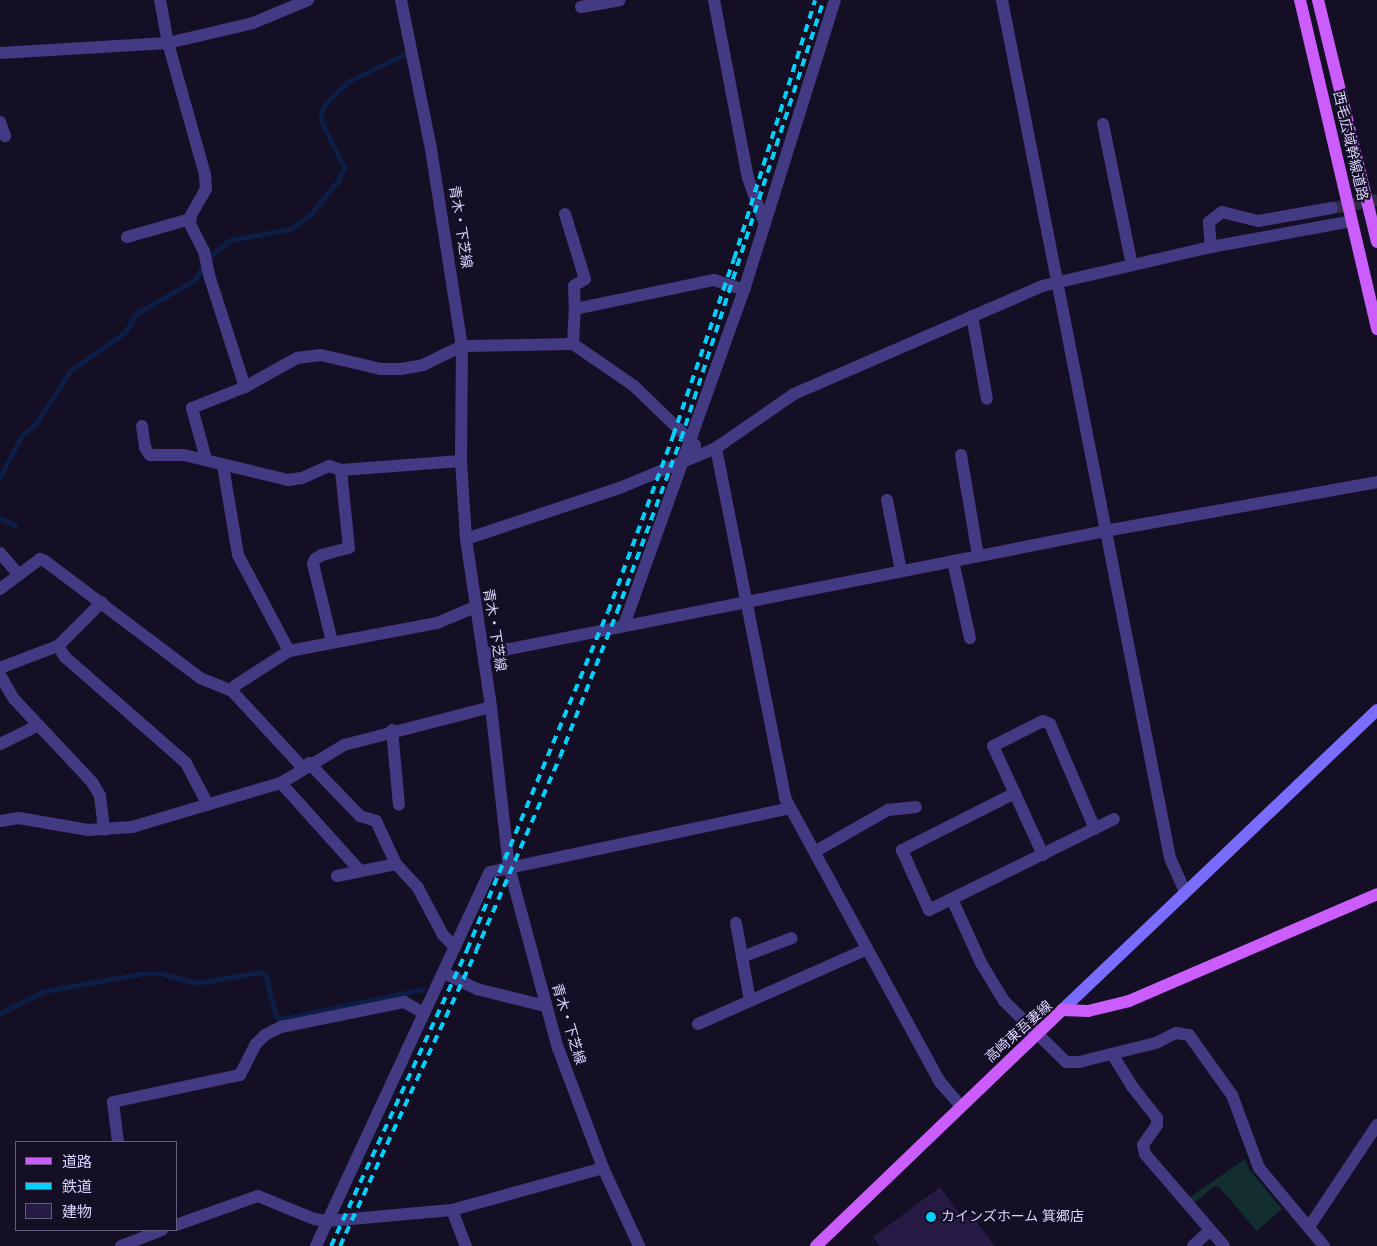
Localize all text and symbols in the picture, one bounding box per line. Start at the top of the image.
street label: 西毛広域幹線道路 [1329,90,1371,202]
street label: 青木・下芝線 [445,184,475,270]
street label: 青木・下芝線 [479,587,509,673]
street label: 青木・下芝線 [548,981,588,1067]
street label: 高崎東吾妻線 [982,998,1056,1066]
legend [15,1141,178,1231]
text: 道路 [62,1152,92,1172]
text: 鉄道 [62,1177,92,1197]
text: 建物 [62,1202,92,1222]
place label: カインズホーム 箕郷店 [941,1209,1085,1225]
marker: カインズホーム 箕郷店 [925,1211,937,1223]

